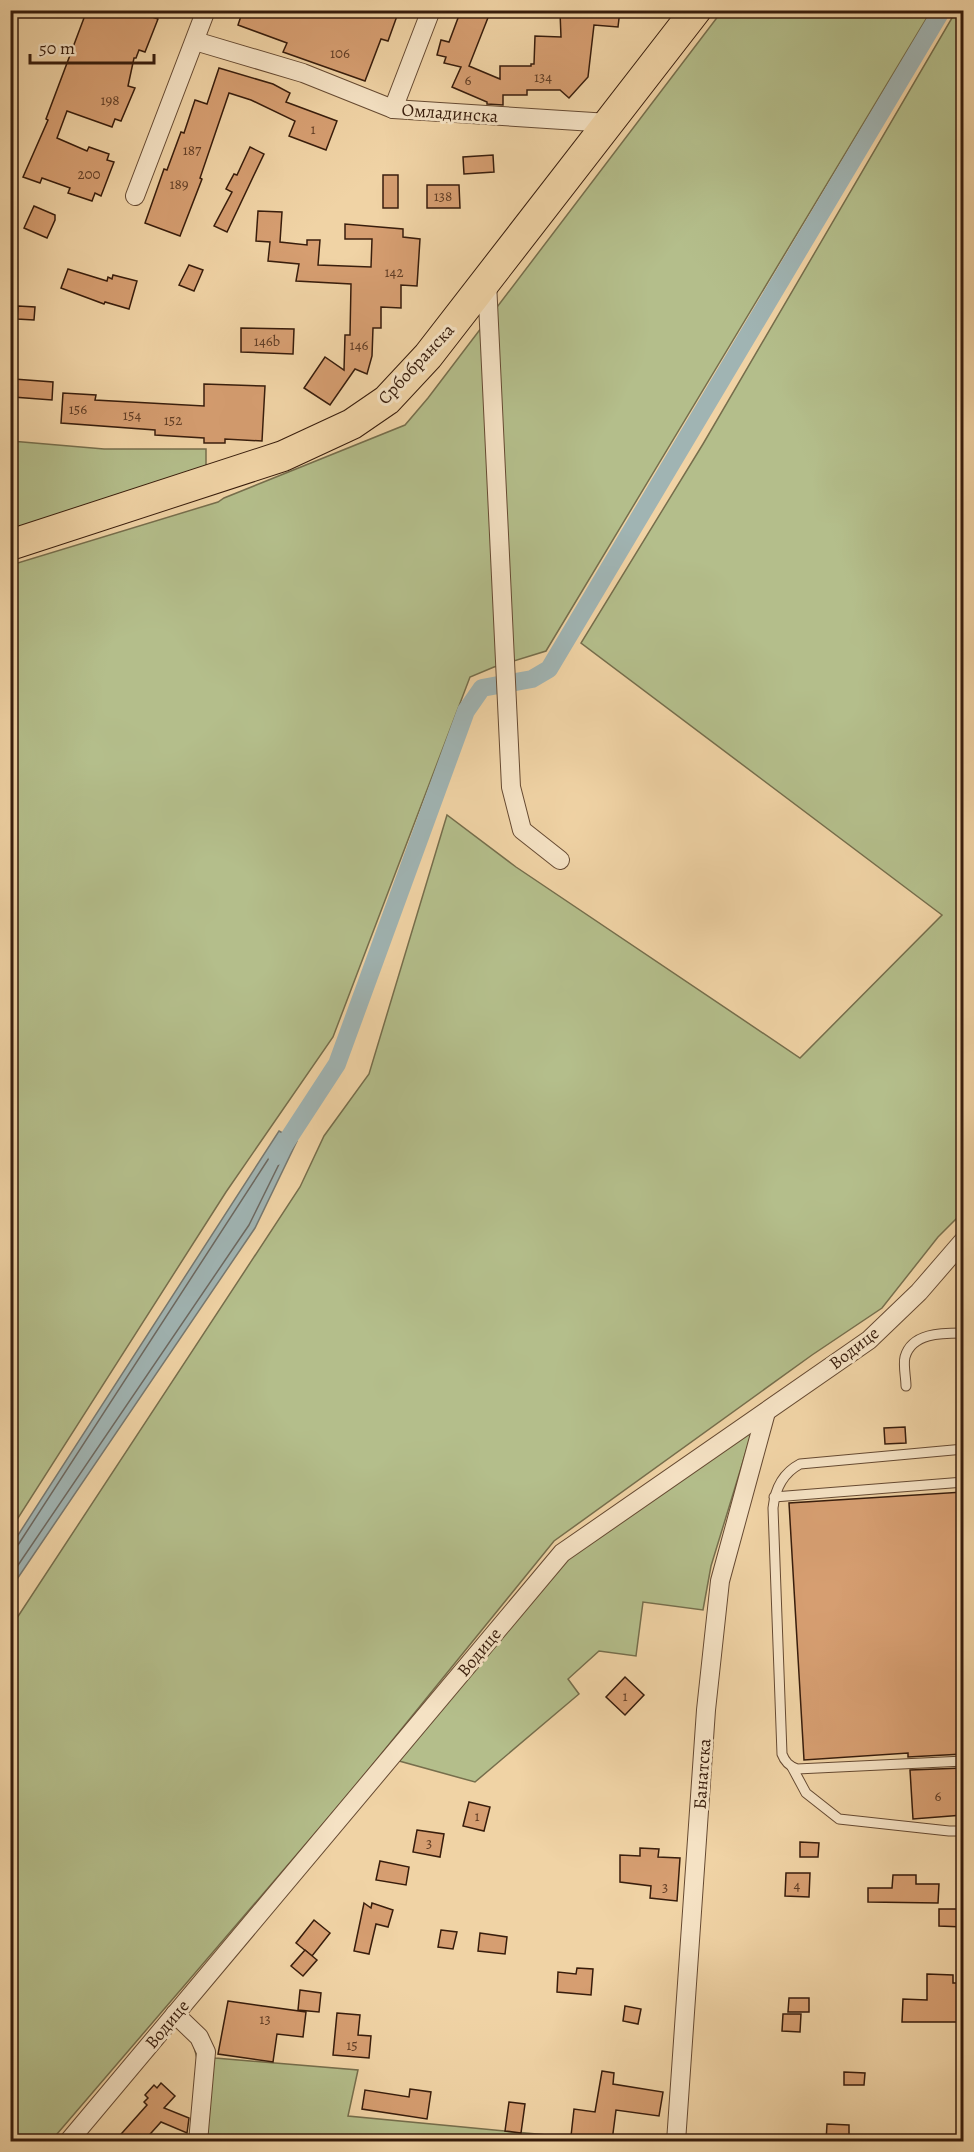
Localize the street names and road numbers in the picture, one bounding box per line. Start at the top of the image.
street label: Омладинска [401,98,500,128]
street label: Србобранска [372,318,460,410]
street label: Водице [824,1321,884,1375]
street label: Водице [451,1622,507,1682]
street label: Банатска [688,1737,716,1810]
street label: Водице [139,1994,195,2054]

